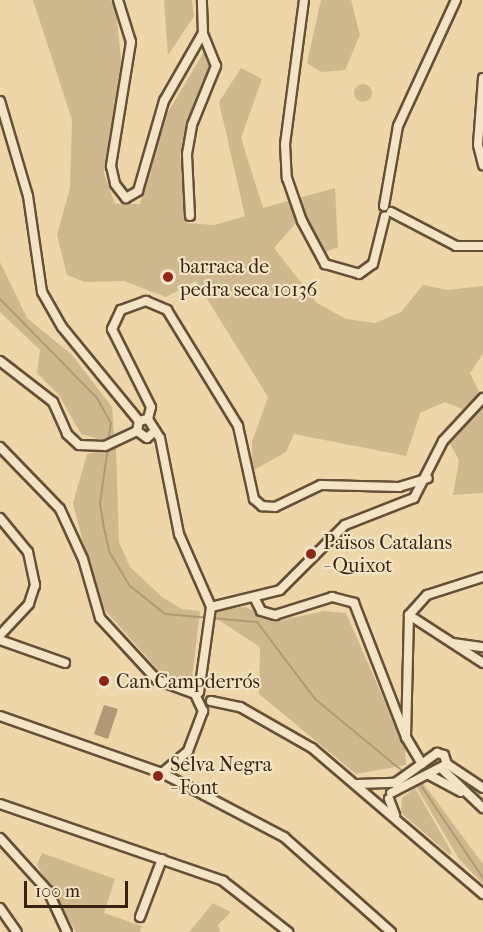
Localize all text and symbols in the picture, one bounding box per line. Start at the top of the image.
place label: barraca de pedra seca 10136 [180,254,317,301]
marker: barraca de pedra seca 10136 [161,270,175,284]
place label: Països Catalans - Quixot [323,530,452,577]
marker: Països Catalans - Quixot [304,547,318,561]
place label: Can Campderrós [116,669,260,693]
marker: Can Campderrós [97,674,111,688]
place label: Selva Negra - Font [170,752,272,799]
marker: Selva Negra - Font [151,769,165,783]
scale bar [27,869,130,907]
text: 100 m [35,881,80,902]

